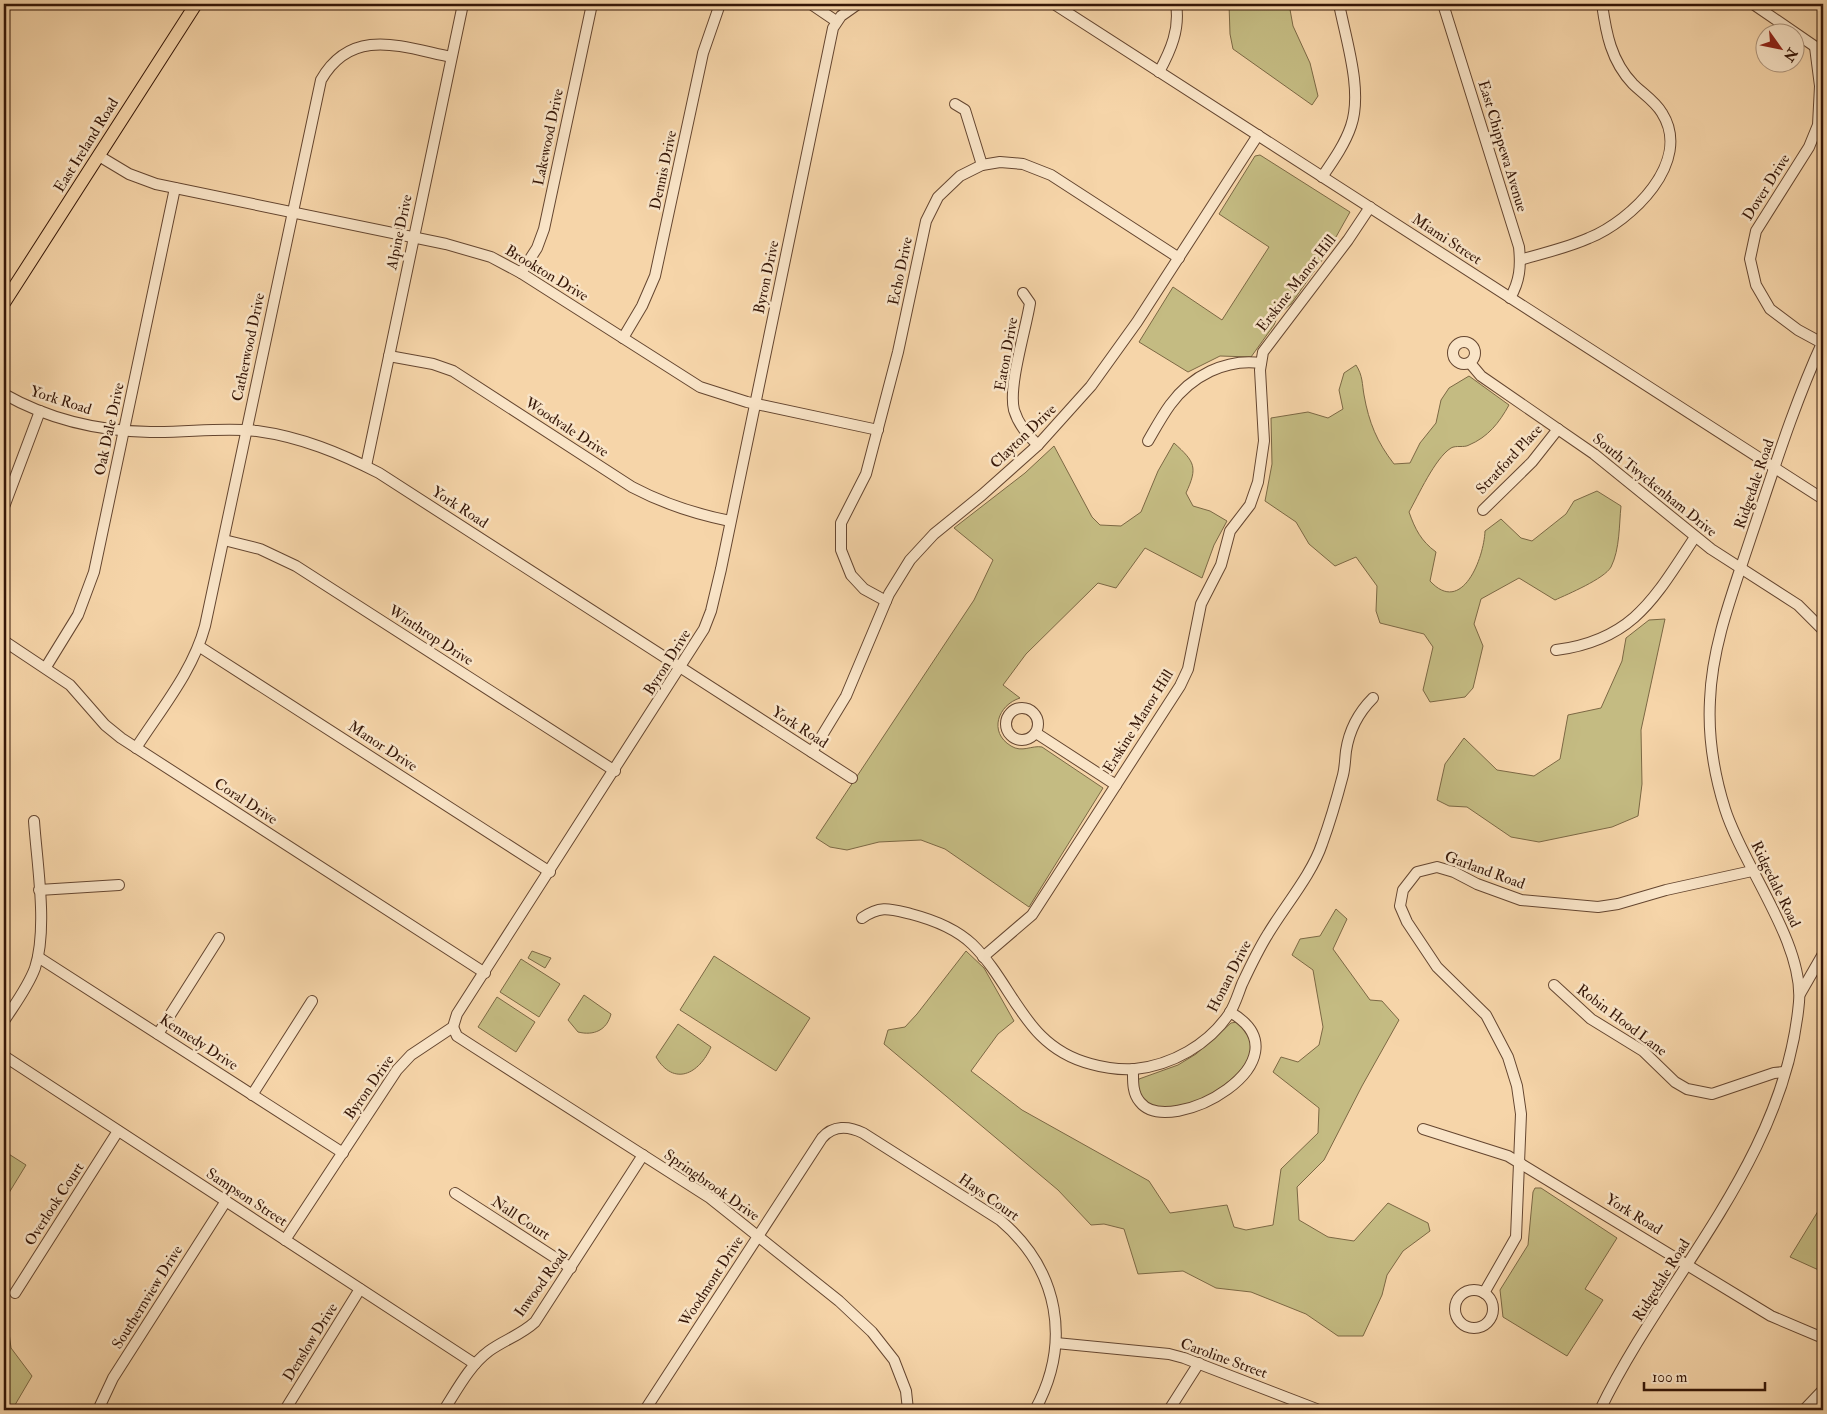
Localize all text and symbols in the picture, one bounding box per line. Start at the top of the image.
north arrow [1754,22,1804,72]
text: N [1780,44,1802,65]
street label: East Chippewa Avenue [1473,78,1532,214]
street label: Lakewood Drive [529,87,568,187]
street label: East Ireland Road [50,94,123,196]
street label: Dennis Drive [646,129,681,211]
street label: Dover Drive [1738,150,1794,224]
street label: Alpine Drive [382,193,418,273]
street label: Miami Street [1408,210,1485,269]
street label: Erskine Manor Hill [1253,231,1340,336]
street label: Echo Drive [884,235,917,307]
street label: Byron Drive [749,239,784,315]
street label: Brookton Drive [502,241,592,306]
street label: Catherwood Drive [228,291,269,403]
street label: Eaton Drive [991,316,1022,392]
street label: Oak Dale Drive [90,381,129,477]
street label: York Road [28,382,94,419]
street label: Woodvale Drive [521,393,612,461]
street label: Clayton Drive [986,400,1060,473]
street label: Stratford Place [1472,420,1547,498]
street label: South Twyckenham Drive [1589,429,1721,541]
street label: Ridgedale Road [1730,436,1779,532]
street label: York Road [428,482,492,533]
street label: Winthrop Drive [383,600,477,671]
street label: Byron Drive [640,626,695,699]
street label: Erskine Manor Hill [1099,666,1178,776]
street label: York Road [768,702,832,753]
street label: Manor Drive [345,717,421,776]
street label: Coral Drive [211,774,281,829]
street label: Ridgedale Road [1746,838,1805,931]
street label: Garland Road [1442,847,1528,894]
street label: Honan Drive [1203,937,1256,1015]
street label: Robin Hood Lane [1573,980,1671,1061]
street label: Kennedy Drive [156,1010,242,1075]
street label: Byron Drive [340,1051,399,1123]
street label: Springbrook Drive [660,1145,763,1226]
street label: Overlook Court [21,1159,88,1249]
street label: Sampson Street [202,1164,291,1232]
street label: Hays Court [955,1170,1023,1225]
street label: York Road [1602,1190,1666,1240]
street label: Nall Court [488,1192,554,1245]
street label: Woodmont Drive [674,1232,748,1331]
street label: Ridgedale Road [1629,1235,1695,1325]
street label: Southernview Drive [108,1242,187,1353]
street label: Inwood Road [510,1245,573,1321]
street label: Denslow Drive [279,1299,342,1385]
street label: Caroline Street [1178,1334,1270,1383]
scale bar [1644,1359,1766,1391]
text: 100 m [1652,1368,1688,1387]

